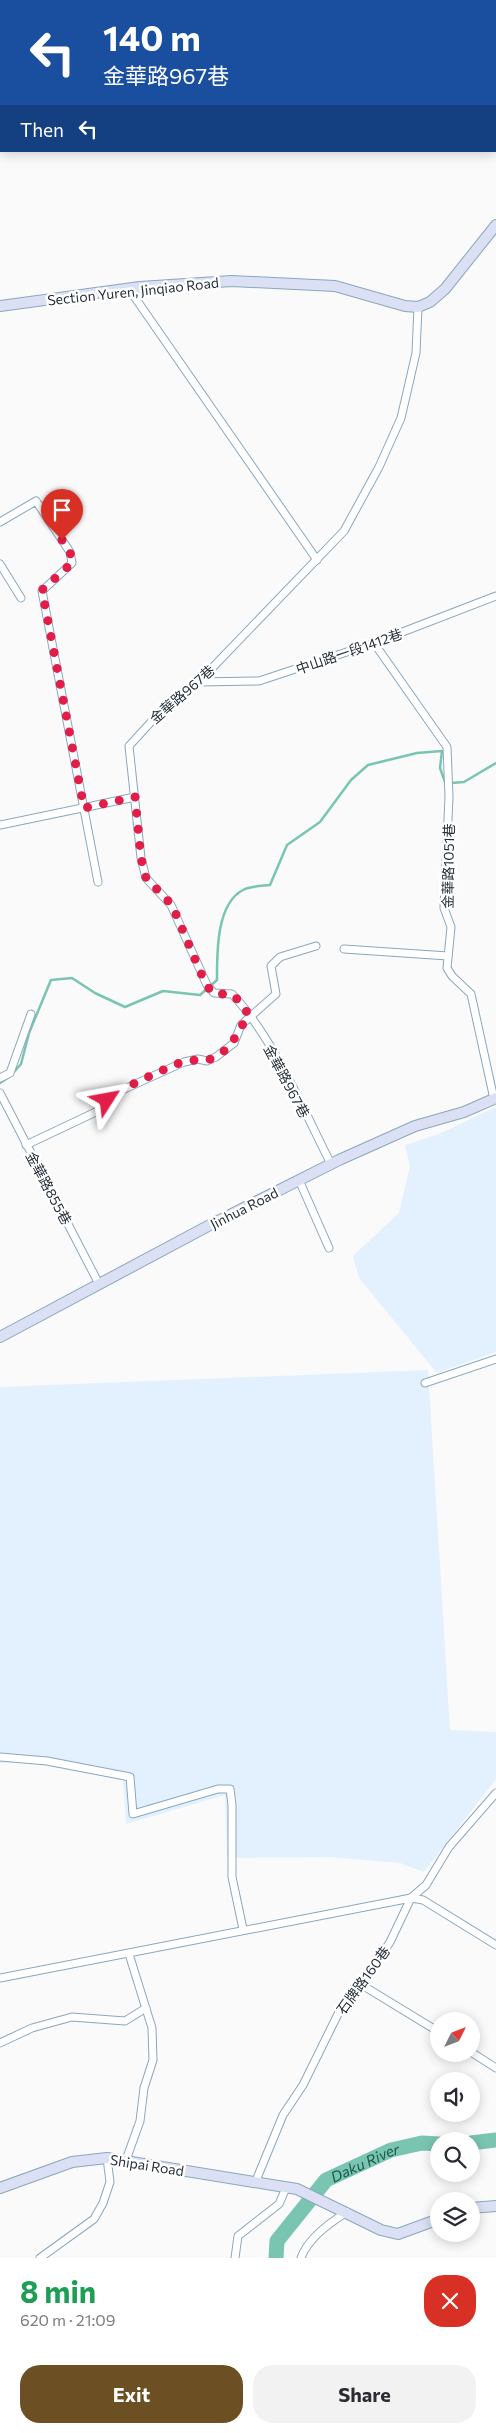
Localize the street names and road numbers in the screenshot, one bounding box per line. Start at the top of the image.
street label: Section Yuren, Jinqiao Road [46,274,220,308]
street label: 中山路一段1412巷 [293,625,405,677]
street label: 金華路967巷 [146,661,218,727]
street label: 金華路1051巷 [439,823,457,909]
street label: 金華路967巷 [261,1042,313,1120]
street label: 金華路855巷 [23,1148,75,1228]
street label: Jinhua Road [207,1184,281,1232]
street label: 石牌路160巷 [333,1943,393,2017]
street label: Shipai Road [109,2151,185,2179]

